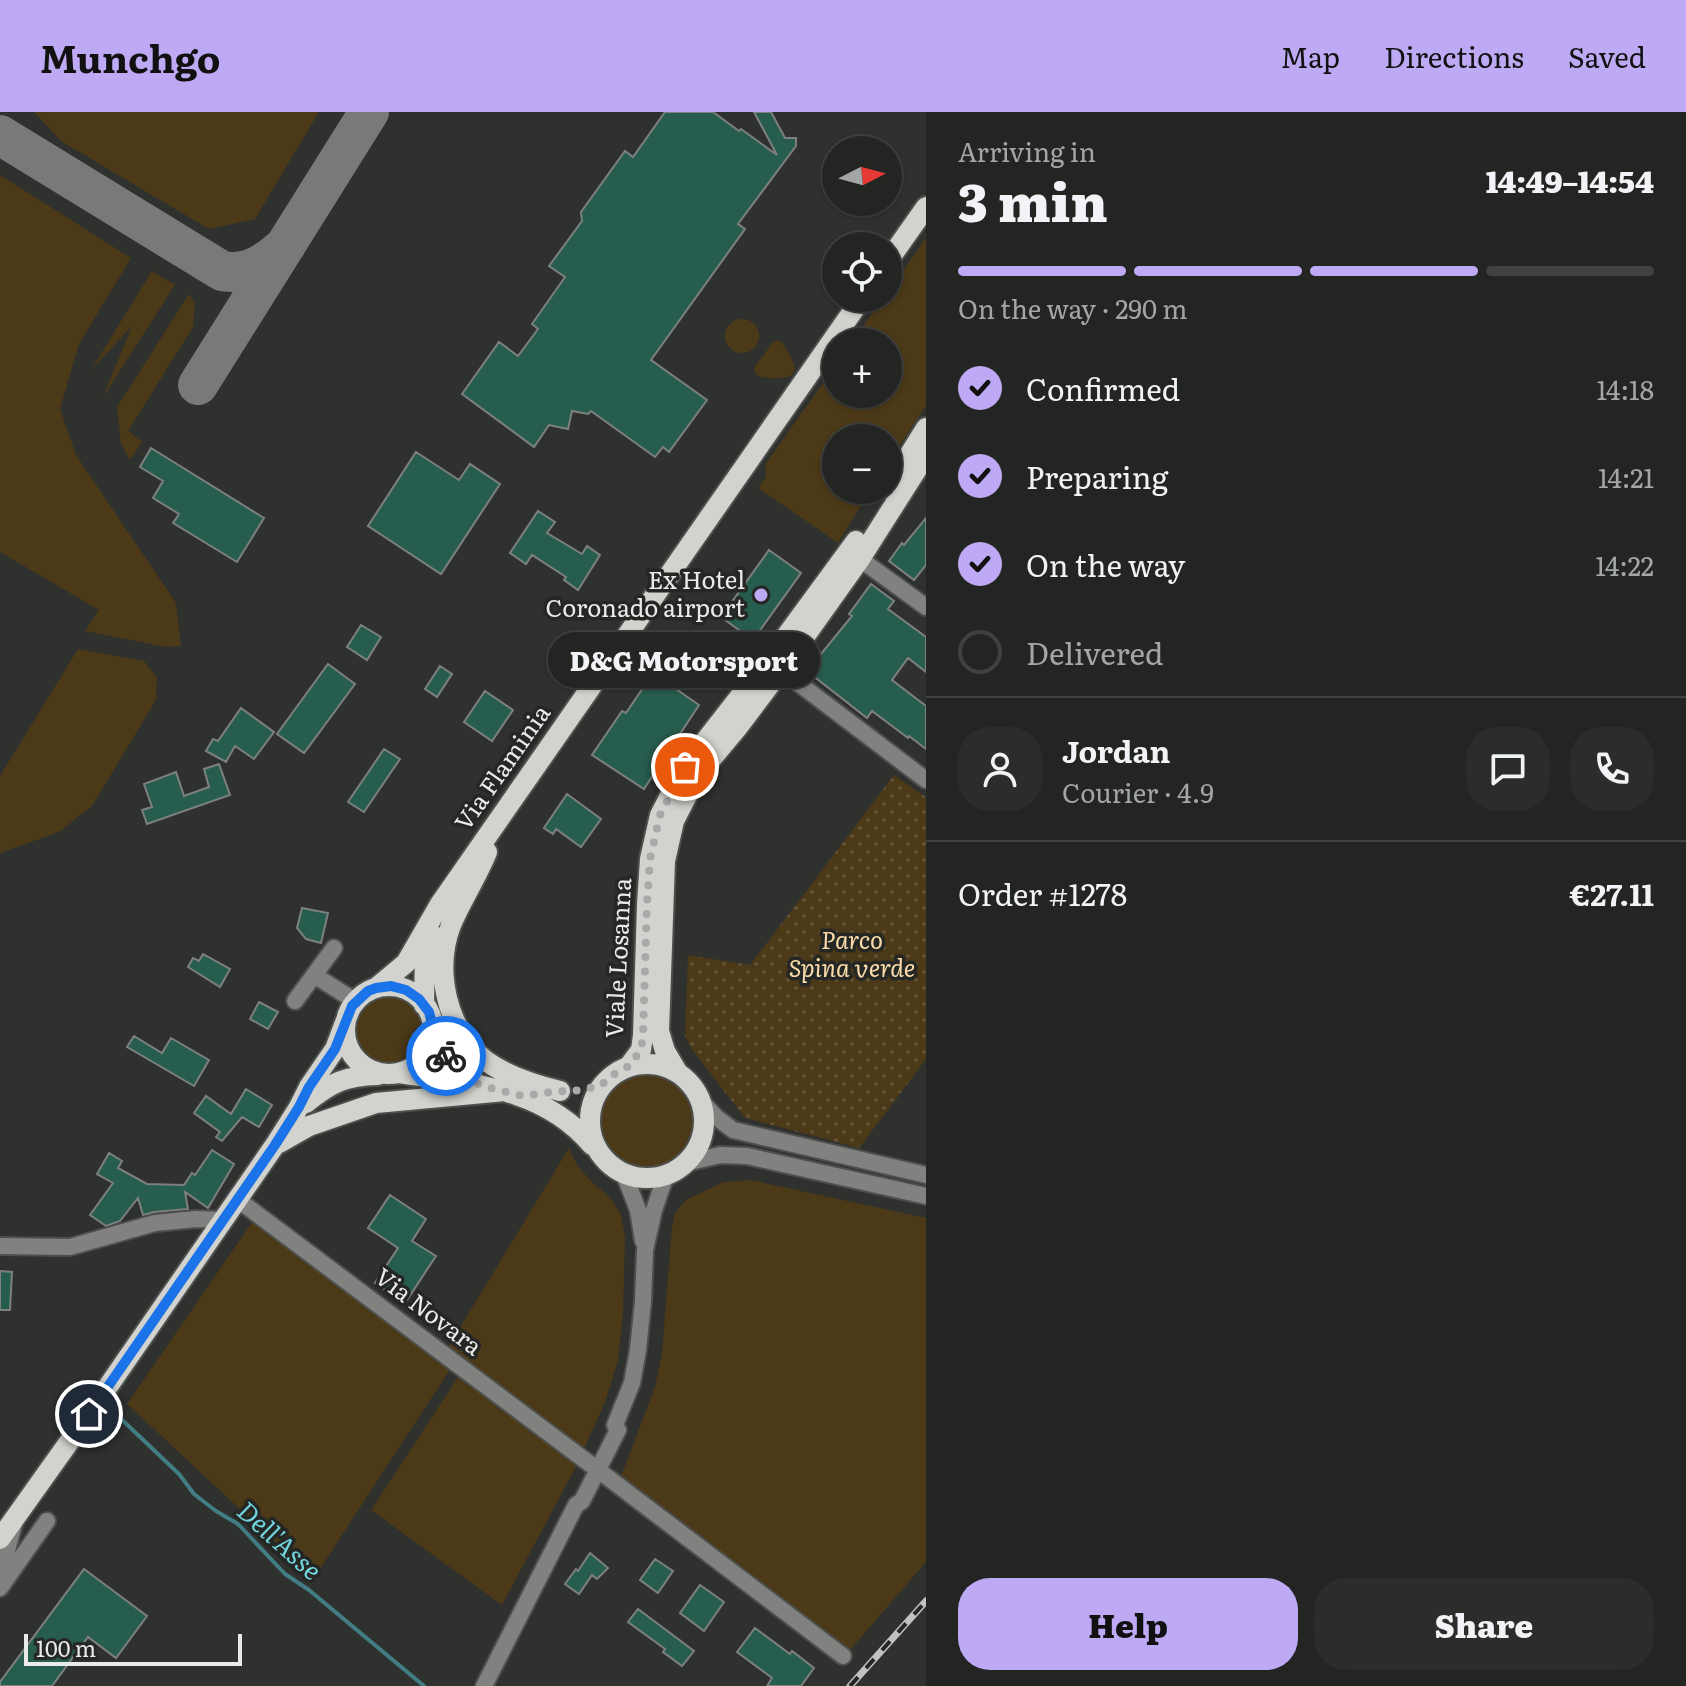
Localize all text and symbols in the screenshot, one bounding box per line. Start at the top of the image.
text: Munchgo [40,28,221,85]
text: Map [1281,35,1340,77]
text: Directions [1384,35,1524,77]
text: Saved [1568,35,1646,77]
text: Arriving in [958,131,1096,170]
north arrow [822,136,902,216]
map controls [822,136,902,504]
text: 14:49–14:54 [1486,158,1654,202]
text: 3 min [958,161,1108,238]
button: locate [822,232,902,312]
text: On the way · 290 m [958,288,1187,327]
button: + [822,328,902,408]
icon: check [958,366,1002,410]
text: Confirmed [1026,366,1180,410]
text: 14:18 [1597,369,1654,408]
button: − [822,424,902,504]
icon: check [958,454,1002,498]
text: Preparing [1026,454,1168,498]
text: 14:21 [1598,457,1654,496]
icon: check [958,542,1002,586]
text: On the way [1026,542,1185,586]
text: 14:22 [1595,545,1654,584]
place label: Ex Hotel Coronado airport [546,561,745,624]
marker: Ex Hotel Coronado airport [752,586,770,604]
text: Delivered [1026,630,1163,674]
callout: D&G Motorsport [549,631,821,687]
text: D&G Motorsport [570,640,798,679]
street label: Via Flaminia [445,697,557,836]
button: person [958,727,1042,811]
button: chat [1466,727,1550,811]
button: phone [1570,727,1654,811]
text: Jordan [1062,728,1170,772]
pin [651,733,719,801]
icon: bag [663,745,707,789]
text: Courier · 4.9 [1062,772,1214,811]
text: Order #1278 [958,871,1127,915]
text: €27.11 [1569,871,1654,915]
street label: Viale Losanna [595,877,638,1039]
park label: Parco Spina verde [789,921,915,984]
courier [406,1016,486,1096]
icon: bike [424,1034,468,1078]
street label: Via Novara [368,1258,491,1362]
pin [55,1380,123,1448]
icon: home [67,1392,111,1436]
water label: Dell'Asse [230,1491,332,1588]
button: Help [958,1578,1298,1670]
button: Share [1314,1578,1654,1670]
scale bar [24,1630,242,1666]
text: 100 m [36,1631,96,1664]

